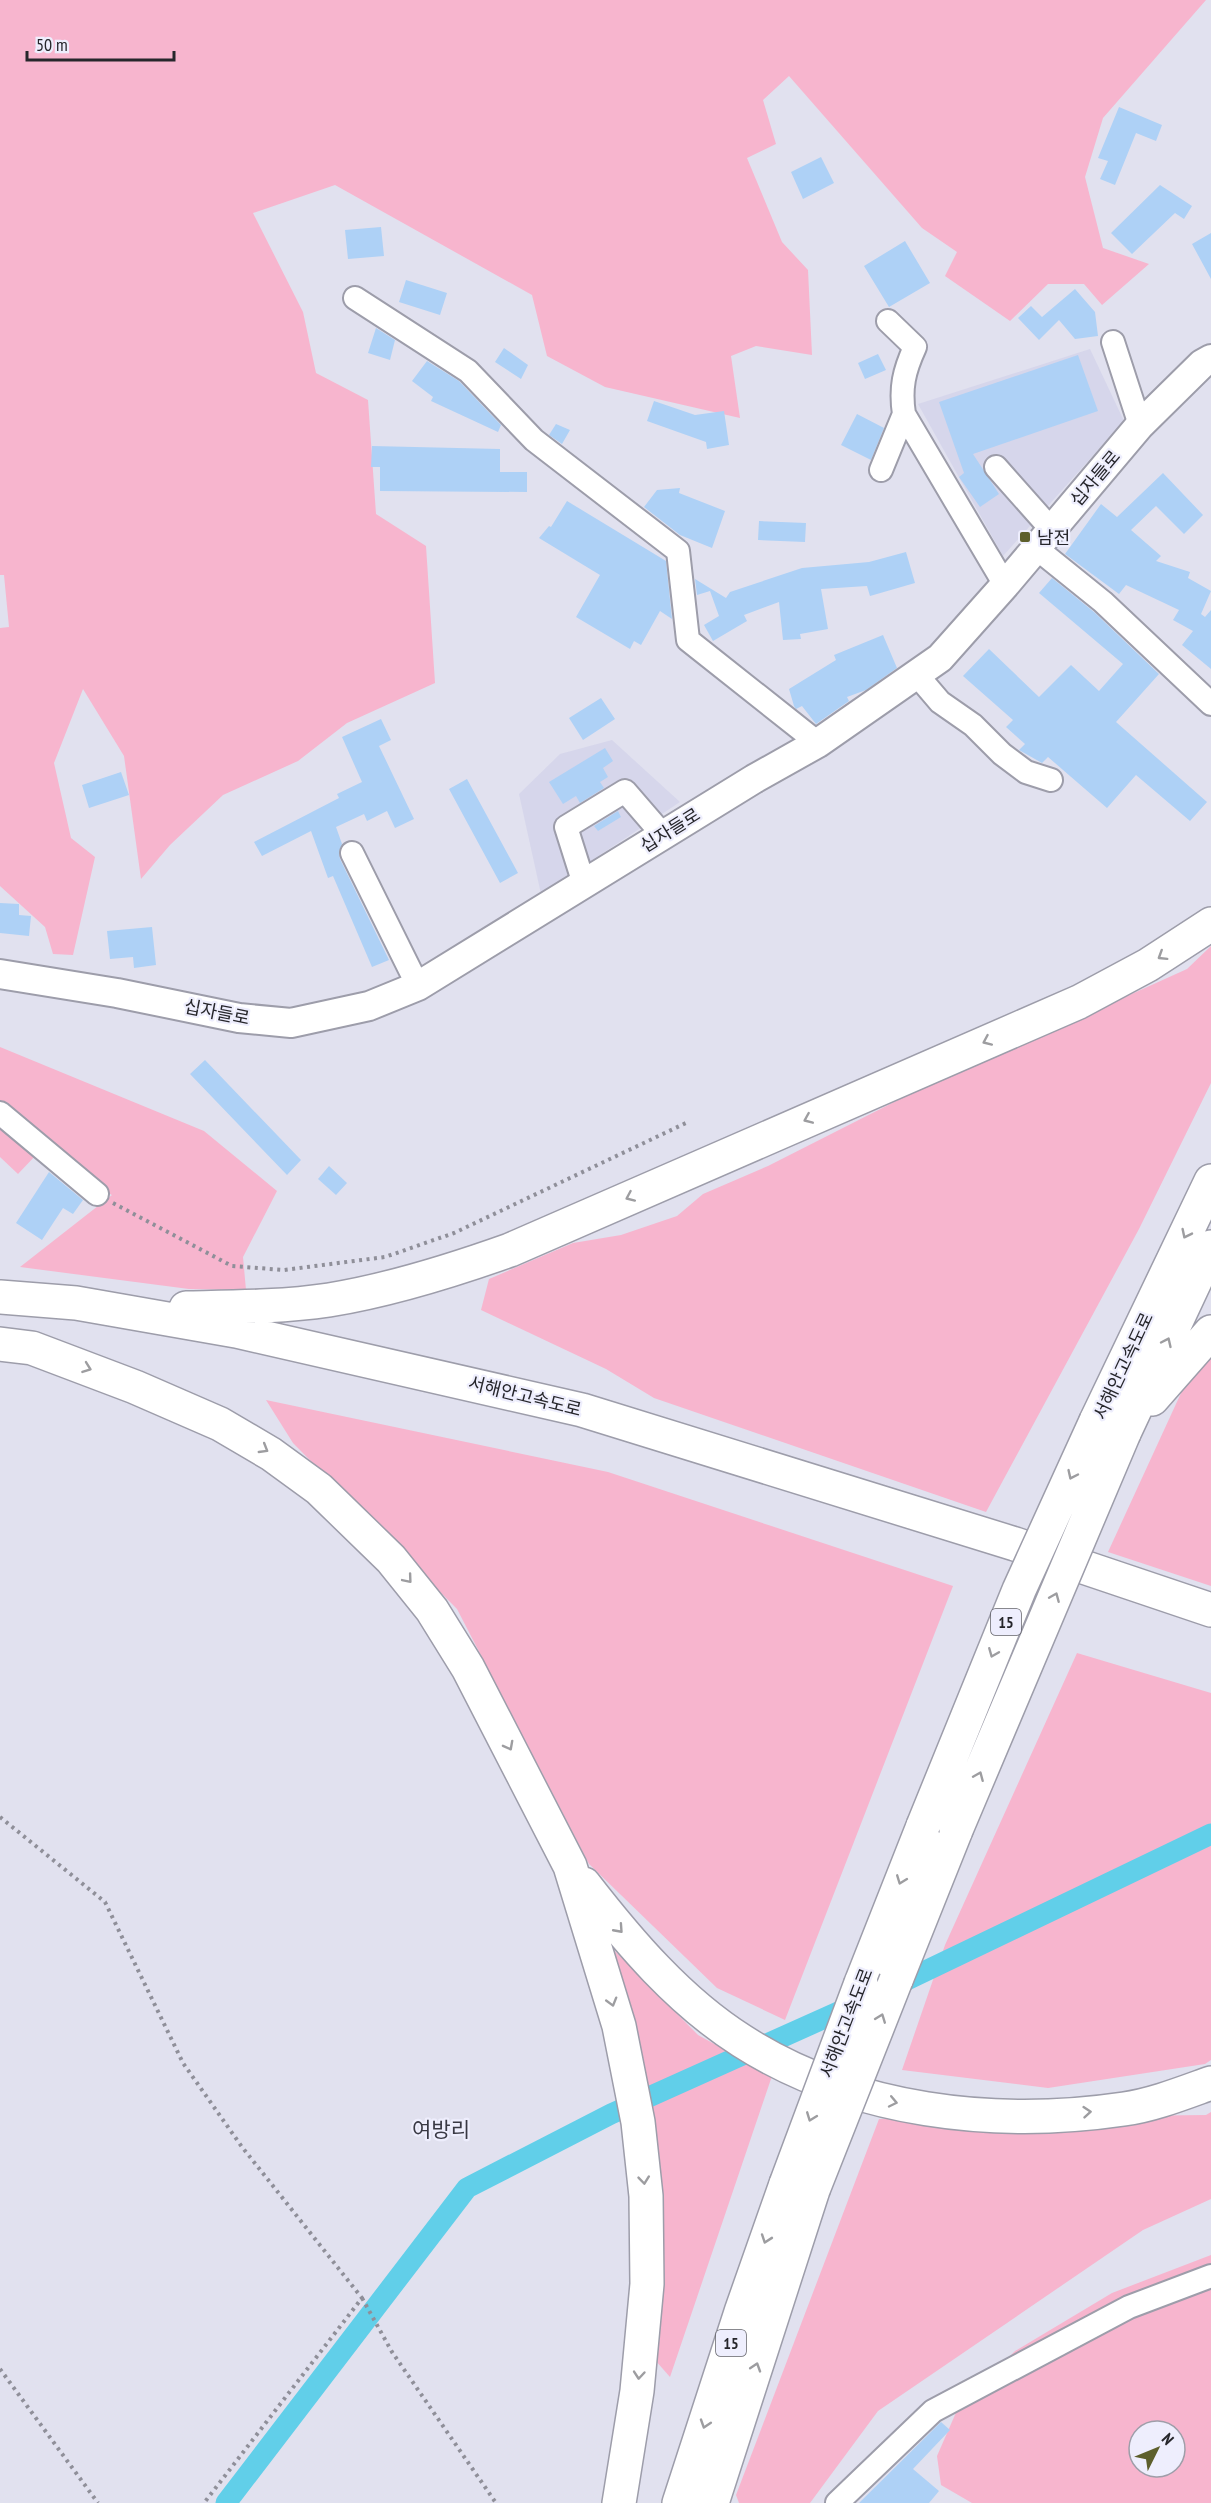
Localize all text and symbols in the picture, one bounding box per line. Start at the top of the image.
scale bar [27,24,174,62]
text: 50 m [36,33,68,56]
street label: 십자들로 [1065,445,1125,511]
place label: 남전 [1037,526,1070,549]
marker: 남전 [1018,530,1032,544]
street label: 십자들로 [636,803,704,857]
one-way arrow [1158,949,1169,960]
street label: 십자들로 [182,994,252,1030]
one-way arrow [983,1034,994,1046]
one-way arrow [804,1112,815,1124]
one-way arrow [625,1190,636,1202]
one-way arrow [1181,1227,1193,1238]
street label: 서해안고속도로 [1088,1309,1158,1423]
one-way arrow [1159,1337,1171,1348]
one-way arrow [81,1361,92,1373]
street label: 서해안고속도로 [466,1371,584,1421]
one-way arrow [258,1442,268,1454]
one-way arrow [1067,1468,1079,1479]
one-way arrow [401,1572,412,1583]
one-way arrow [1048,1592,1060,1603]
road number: 15 [991,1609,1021,1635]
one-way arrow [988,1647,1000,1658]
one-way arrow [502,1739,514,1750]
one-way arrow [971,1771,983,1782]
one-way arrow [896,1874,909,1885]
one-way arrow [612,1922,623,1932]
street label: 서해안고속도로 [814,1965,878,2081]
one-way arrow [605,1996,617,2007]
one-way arrow [874,2013,886,2024]
one-way arrow [888,2095,898,2108]
one-way arrow [1083,2106,1092,2119]
one-way arrow [806,2110,818,2121]
district label: 여방리 [412,2116,470,2143]
one-way arrow [637,2176,650,2185]
one-way arrow [761,2233,774,2244]
road number: 15 [716,2330,746,2356]
one-way arrow [749,2362,761,2373]
one-way arrow [633,2370,646,2379]
one-way arrow [699,2418,712,2429]
north arrow [1127,2419,1187,2479]
text: N [1158,2429,1178,2449]

